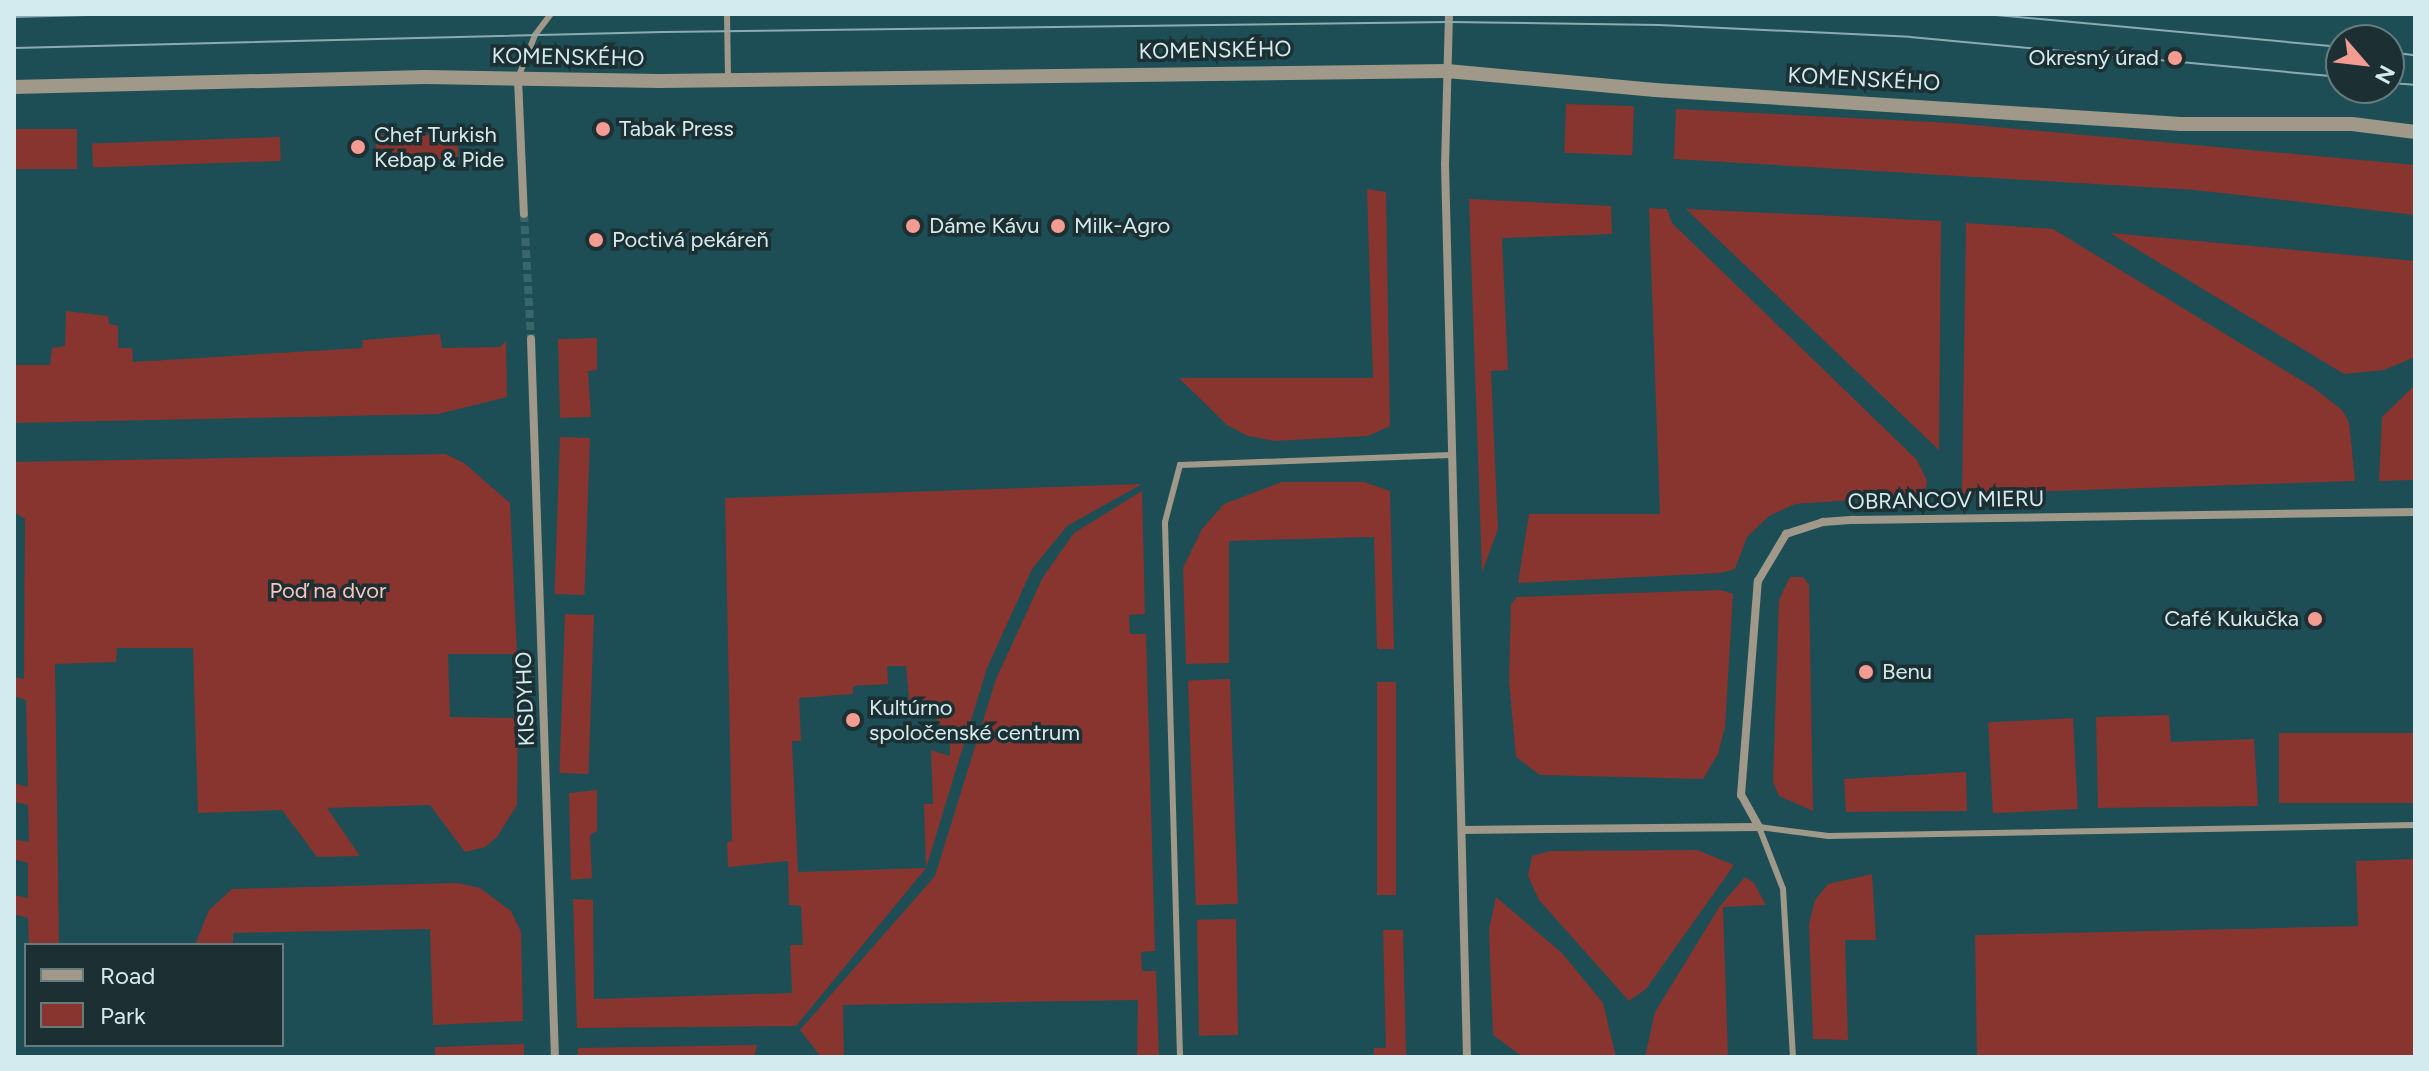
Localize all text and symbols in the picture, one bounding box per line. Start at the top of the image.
north arrow [2325,24,2405,104]
street label: KOMENSKÉHO [1138,35,1292,65]
street label: KOMENSKÉHO [491,42,645,72]
place label: Okresný úrad [2029,45,2159,71]
marker: Okresný úrad [2166,49,2184,67]
text: N [2369,61,2401,88]
street label: KOMENSKÉHO [1787,62,1941,96]
place label: Tabak Press [619,116,734,142]
marker: Tabak Press [594,120,612,138]
place label: Chef Turkish Kebap & Pide [374,121,504,172]
marker: Chef Turkish Kebap & Pide [349,138,367,156]
place label: Dáme Kávu [929,213,1039,239]
place label: Milk-Agro [1074,213,1170,239]
marker: Dáme Kávu [904,217,922,235]
marker: Milk-Agro [1049,217,1067,235]
place label: Poctivá pekáreň [612,227,769,253]
marker: Poctivá pekáreň [587,231,605,249]
street label: OBRANCOV MIERU [1847,485,2045,515]
park label: Poď na dvor [270,578,386,604]
place label: Café Kukučka [2164,606,2299,632]
marker: Café Kukučka [2306,610,2324,628]
street label: KISDYHO [510,651,540,747]
place label: Benu [1882,659,1932,685]
marker: Benu [1857,663,1875,681]
place label: Kultúrno spoločenské centrum [869,694,1080,746]
marker: Kultúrno spoločenské centrum [844,711,862,729]
legend [24,943,284,1047]
text: Road [100,961,155,990]
text: Park [100,1001,146,1030]

